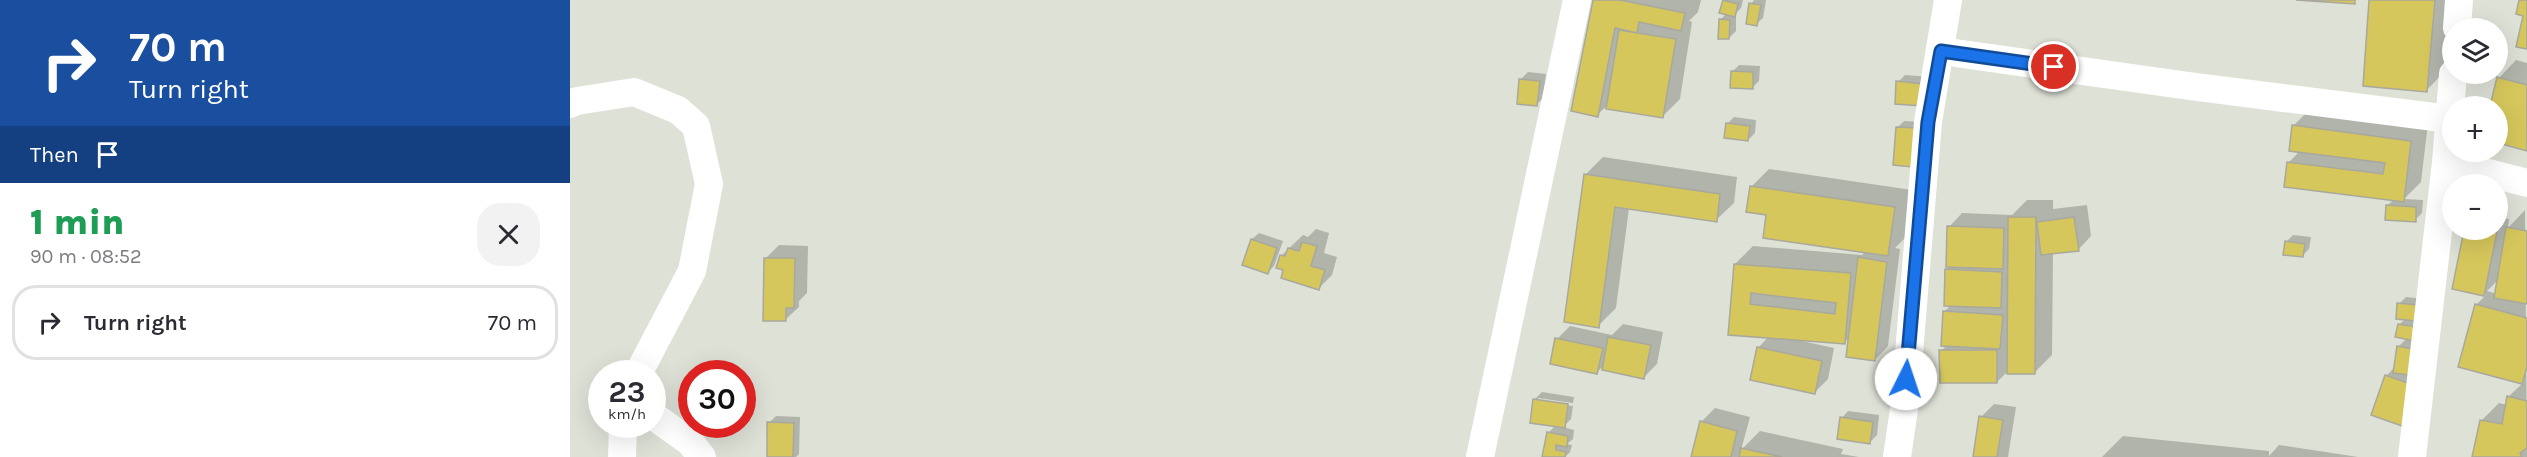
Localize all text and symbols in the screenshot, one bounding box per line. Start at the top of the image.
map controls [2442,18,2508,240]
button: layers [2442,18,2508,84]
text: 70 m [129,22,227,72]
icon: right [30,24,108,102]
pin [2028,41,2079,92]
icon: arrive [2037,50,2070,83]
text: Turn right [129,73,249,105]
button: + [2442,96,2508,162]
icon: arrive [91,138,124,171]
text: Then [30,142,79,168]
button: − [2442,174,2508,240]
text: 1 min [30,201,124,243]
button: close [477,203,540,266]
text: 90 m · 08:52 [30,245,142,268]
icon: right [33,306,66,339]
text: Turn right [84,310,187,336]
text: 70 m [488,310,537,336]
position arrow [1874,347,1938,411]
speed limit sign: 30 [678,360,756,438]
text: 23 [609,374,645,410]
text: km/h [608,405,646,423]

